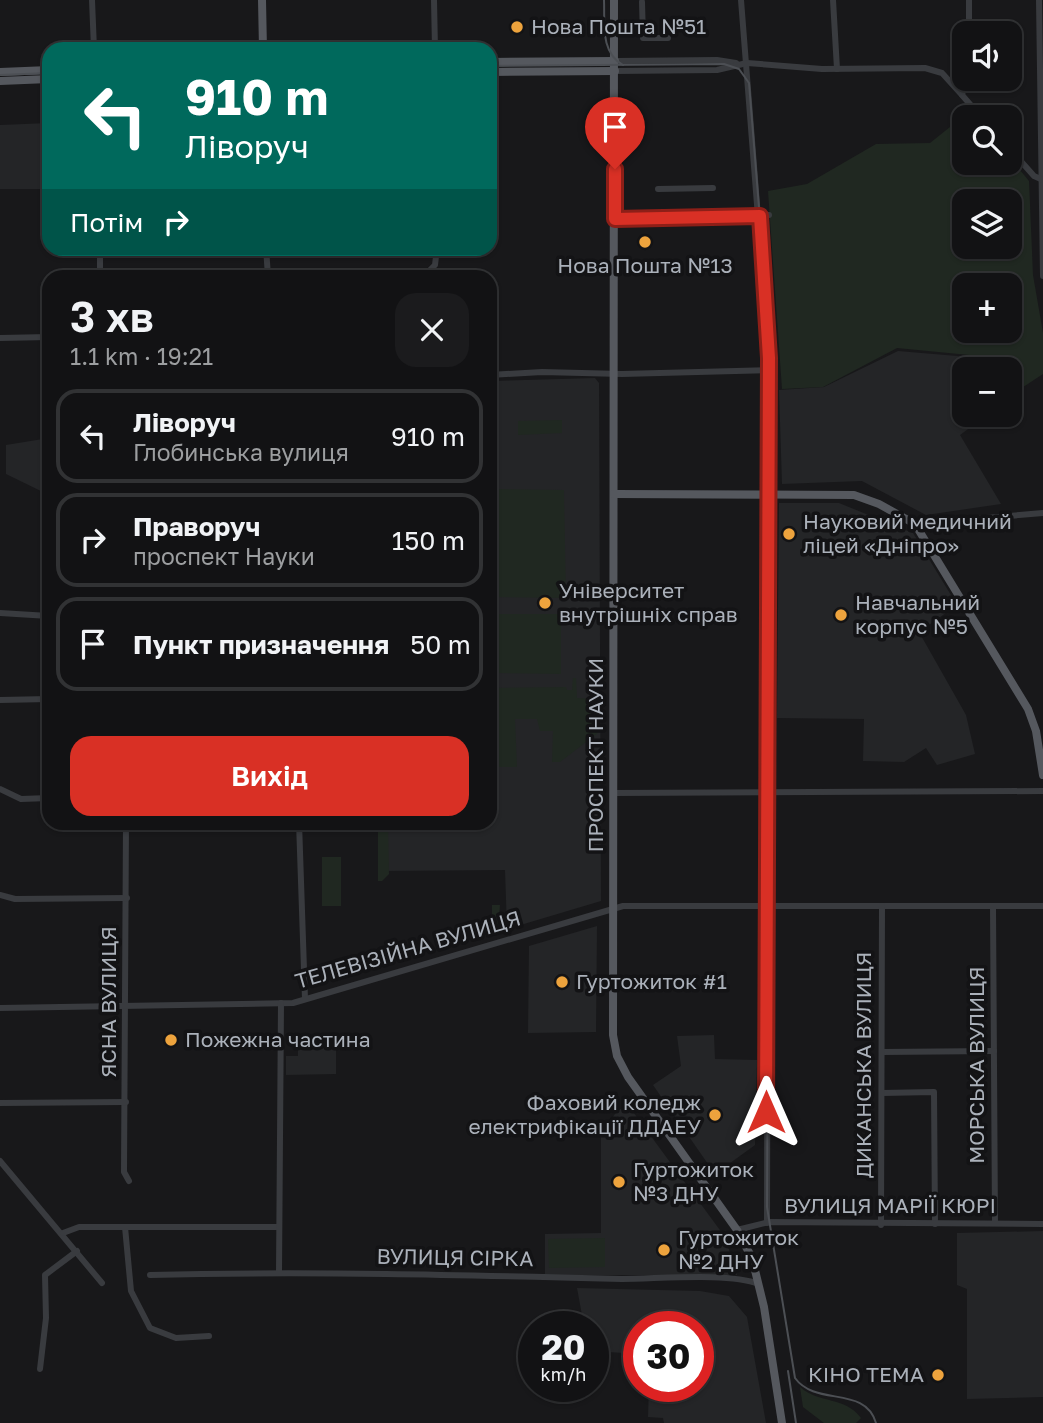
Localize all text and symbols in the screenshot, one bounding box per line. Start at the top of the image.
place label: Нова Пошта №51 [531,13,706,39]
marker: Нова Пошта №51 [509,19,525,35]
map controls [952,21,1022,427]
button: sound [952,21,1022,91]
text: 910 m [185,67,328,126]
icon: left [70,70,161,161]
pin [585,97,645,169]
button: search [952,105,1022,175]
icon: arrive [596,108,634,146]
text: Ліворуч [185,127,309,165]
button: layers [952,189,1022,259]
icon: right [157,203,195,241]
text: Потім [70,207,143,238]
marker: Нова Пошта №13 [637,234,653,250]
place label: Нова Пошта №13 [557,252,733,278]
button: + [952,273,1022,343]
text: 3 хв [70,291,154,341]
button: close [395,293,469,367]
text: 1.1 km · 19:21 [70,342,213,370]
button: − [952,357,1022,427]
text: Ліворуч [133,407,236,438]
icon: left [74,417,112,455]
text: 910 m [391,421,465,452]
text: Глобинська вулиця [133,438,349,466]
place label: Науковий медичний ліцей «Дніпро» [803,508,1012,558]
text: Праворуч [133,511,261,542]
icon: right [74,521,112,559]
text: 150 m [392,525,465,556]
marker: Науковий медичний ліцей «Дніпро» [781,526,797,542]
text: проспект Науки [133,542,315,570]
place label: Університет внутрішніх справ [559,577,738,627]
place label: Навчальний корпус №5 [855,589,980,639]
marker: Університет внутрішніх справ [537,595,553,611]
marker: Навчальний корпус №5 [833,607,849,623]
icon: arrive [74,625,112,663]
text: Пункт призначення [133,629,389,660]
text: 50 m [410,629,471,660]
street label: ПРОСПЕКТ НАУКИ [582,658,608,852]
button: Вихід [70,736,469,816]
street label: ТЕЛЕВІЗІЙНА ВУЛИЦЯ [292,904,523,994]
street label: ЯСНА ВУЛИЦЯ [95,926,121,1078]
street label: ДИКАНСЬКА ВУЛИЦЯ [850,952,876,1178]
street label: МОРСЬКА ВУЛИЦЯ [963,966,989,1164]
place label: Гуртожиток #1 [576,968,727,994]
marker: Гуртожиток #1 [554,974,570,990]
place label: Пожежна частина [185,1026,371,1052]
marker: Пожежна частина [163,1032,179,1048]
position arrow [729,1075,803,1149]
place label: Фаховий коледж електрифікації ДДАЕУ [469,1089,701,1139]
marker: Фаховий коледж електрифікації ДДАЕУ [707,1107,723,1123]
place label: Гуртожиток №3 ДНУ [633,1156,754,1206]
marker: Гуртожиток №3 ДНУ [611,1174,627,1190]
street label: ВУЛИЦЯ МАРІЇ КЮРІ [784,1192,996,1218]
place label: Гуртожиток №2 ДНУ [678,1224,799,1274]
marker: Гуртожиток №2 ДНУ [656,1242,672,1258]
street label: ВУЛИЦЯ СІРКА [376,1243,534,1271]
speed limit sign: 30 [623,1311,714,1402]
text: 20 [541,1326,586,1368]
place label: КІНО ТЕМА [808,1361,924,1387]
text: km/h [541,1363,586,1385]
marker: КІНО ТЕМА [930,1367,946,1383]

